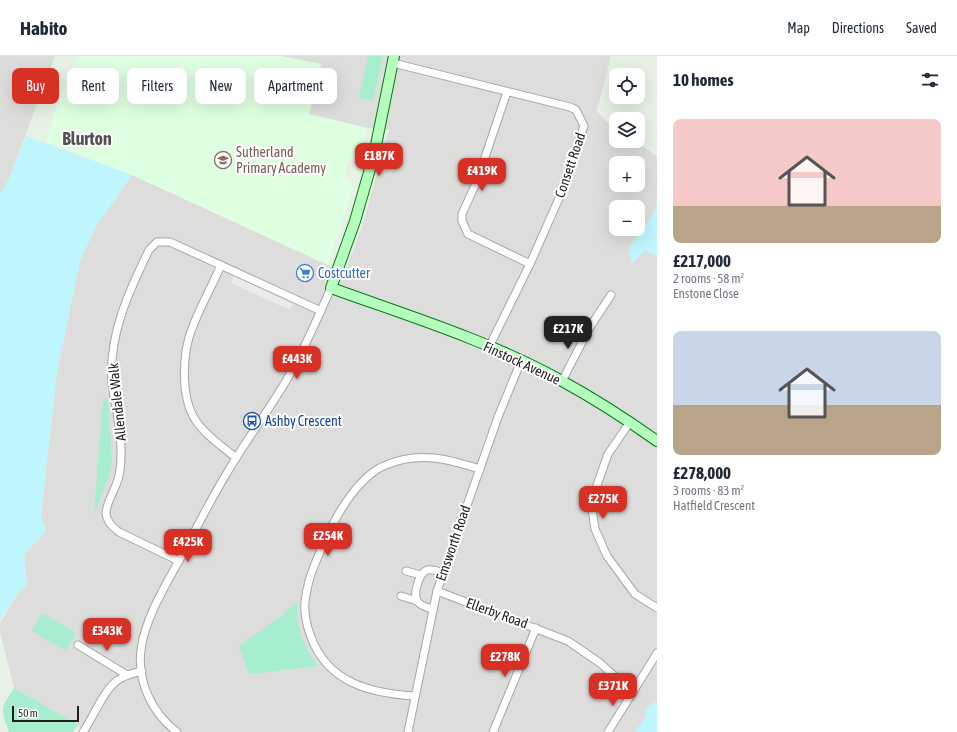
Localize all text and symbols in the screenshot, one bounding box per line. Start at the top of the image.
text: Habito [20,17,67,39]
text: Map [787,20,810,36]
text: Directions [832,20,884,36]
text: Saved [906,20,937,36]
chip: Buy [12,68,59,104]
chip: Rent [67,68,119,104]
chip: Filters [127,68,187,104]
chip: New [195,68,246,104]
chip: Apartment [254,68,337,104]
map controls [609,68,645,236]
button: locate [609,68,645,104]
icon: filters [919,69,941,91]
text: 10 homes [673,70,734,90]
button: layers [609,112,645,148]
district label: Blurton [62,128,112,149]
street label: Consett Road [551,130,589,200]
pin: £187K [351,143,407,177]
place label: Sutherland Primary Academy [236,144,326,176]
icon: home [771,145,843,217]
text: £187K [364,148,394,163]
school or university icon: Sutherland Primary Academy [213,150,233,170]
button: + [609,156,645,192]
pin: £419K [454,158,510,192]
text: £419K [467,163,497,178]
button: − [609,200,645,236]
text: £217,000 [673,251,731,271]
supermarket icon: Costcutter [295,263,315,283]
place label: Costcutter [318,265,371,281]
text: 2 rooms · 58 m² [673,271,744,286]
text: Enstone Close [673,286,739,301]
pin: £217K [540,316,596,350]
text: £217K [553,321,583,336]
street label: Finstock Avenue [481,338,563,388]
pin: £443K [269,346,325,380]
text: £443K [282,351,312,366]
icon: home [771,357,843,429]
street label: Allendale Walk [105,362,129,442]
bus stop icon: Ashby Crescent [242,411,262,431]
place label: Ashby Crescent [265,413,342,429]
text: £278,000 [673,463,731,483]
text: 3 rooms · 83 m² [673,483,744,498]
pin: £275K [575,486,631,520]
text: £275K [588,491,618,506]
text: Hatfield Crescent [673,498,755,513]
street label: Emsworth Road [433,503,473,583]
pin: £254K [300,523,356,557]
text: £254K [313,528,343,543]
pin: £425K [160,529,216,563]
text: £425K [173,534,203,549]
street label: Ellerby Road [464,594,530,632]
pin: £343K [79,618,135,652]
text: £343K [92,623,122,638]
pin: £278K [477,644,533,678]
text: £278K [490,649,520,664]
pin: £371K [585,673,641,707]
text: £371K [598,678,628,693]
scale bar [12,704,79,723]
text: 50 m [18,707,38,719]

